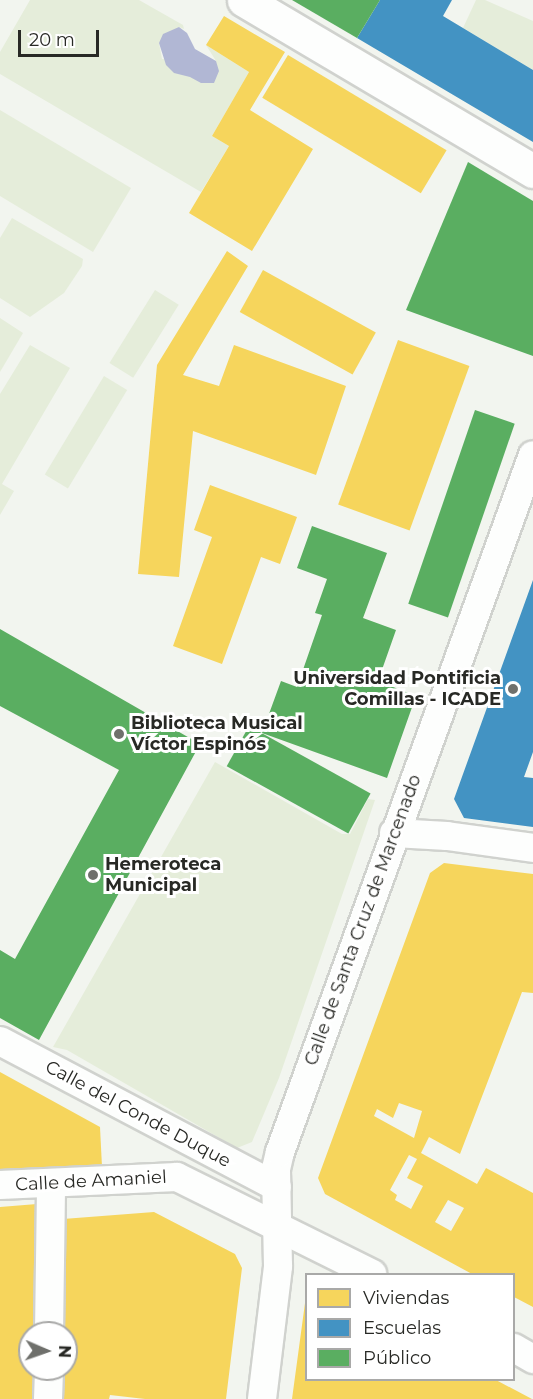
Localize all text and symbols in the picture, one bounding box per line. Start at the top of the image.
scale bar [21,18,102,56]
text: 20 m [29,29,75,51]
place label: Universidad Pontificia Comillas - ICADE [293,668,501,710]
marker: Universidad Pontificia Comillas - ICADE [506,682,520,696]
place label: Biblioteca Musical Víctor Espinós [131,713,303,756]
marker: Biblioteca Musical Víctor Espinós [112,727,126,741]
street label: Calle de Santa Cruz de Marcenado [300,772,426,1068]
place label: Hemeroteca Municipal [105,854,221,896]
marker: Hemeroteca Municipal [86,868,100,882]
street label: Calle del Conde Duque [42,1056,234,1172]
street label: Calle de Amaniel [15,1166,167,1196]
legend [305,1273,515,1381]
text: Viviendas [363,1287,449,1309]
text: Escuelas [363,1317,441,1339]
north arrow [18,1321,78,1381]
text: N [55,1345,74,1358]
text: Público [363,1347,431,1369]

